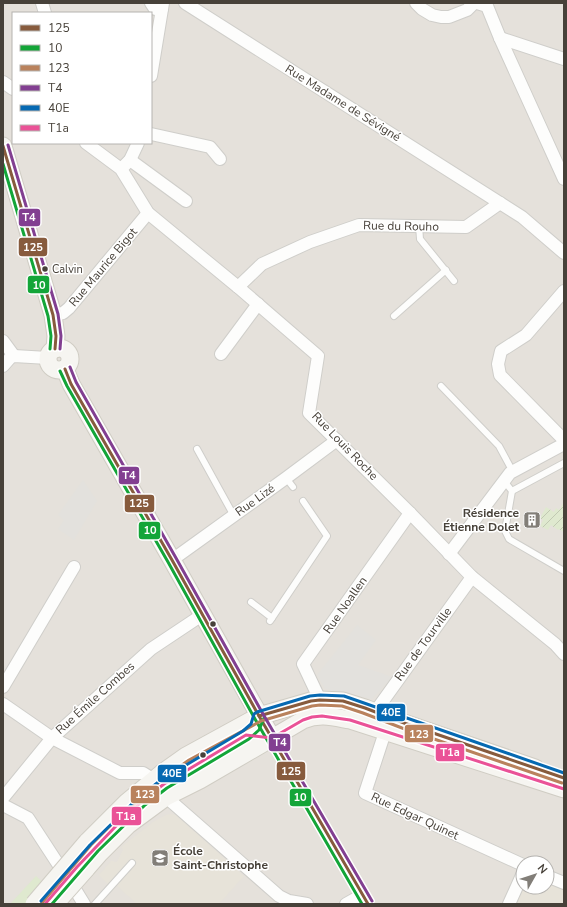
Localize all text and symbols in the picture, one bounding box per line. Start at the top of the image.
legend [12,12,152,144]
text: 125 [48,20,70,36]
text: 10 [48,40,62,56]
text: 123 [48,60,70,76]
street label: Rue Madame de Sévigné [282,61,404,145]
text: T4 [48,80,62,96]
text: 40E [48,100,69,116]
text: T1a [48,120,69,136]
line badge: T4 [18,208,41,227]
text: T4 [22,210,36,225]
street label: Rue du Rouho [363,217,439,235]
street label: Rue Maurice Bigot [65,224,141,310]
line badge: 125 [18,237,48,257]
text: 125 [23,240,43,255]
place label: Calvin [52,262,83,277]
marker: Calvin [40,264,50,274]
line badge: 10 [27,275,50,294]
text: 10 [32,278,46,293]
street label: Rue Louis Roche [308,408,382,484]
line badge: T4 [118,466,140,485]
text: T4 [122,468,136,483]
street label: Rue Lizé [232,480,278,520]
line badge: 125 [124,494,155,513]
text: 125 [129,496,149,511]
place label: Résidence Étienne Dolet [443,505,519,535]
building icon: Résidence Étienne Dolet [522,510,542,530]
line badge: 10 [138,521,161,540]
text: 10 [143,523,157,538]
street label: Rue Noallen [319,573,371,637]
street label: Rue de Tourville [391,604,455,684]
unlabelled marker [208,619,218,629]
street label: Rue Émile Combes [52,658,138,738]
line badge: 40E [376,703,406,722]
text: 40E [381,705,401,720]
line badge: 123 [404,724,434,743]
text: 123 [409,727,429,742]
line badge: T4 [268,733,291,752]
text: T4 [273,735,287,750]
line badge: T1a [435,743,465,762]
text: T1a [440,745,460,760]
unlabelled marker [198,750,208,760]
line badge: 125 [276,761,306,781]
line badge: 40E [157,764,187,783]
text: 125 [281,764,301,779]
text: 40E [162,766,182,781]
line badge: 123 [130,785,160,804]
text: 123 [135,787,155,802]
line badge: 10 [289,788,312,807]
street label: Rue Edgar Quinet [369,789,462,844]
text: 10 [293,790,307,805]
line badge: T1a [111,806,142,826]
text: T1a [116,809,136,824]
place label: École Saint-Christophe [173,843,268,873]
school or university icon: École Saint-Christophe [150,848,170,868]
north arrow [515,855,555,895]
text: N [534,861,551,877]

